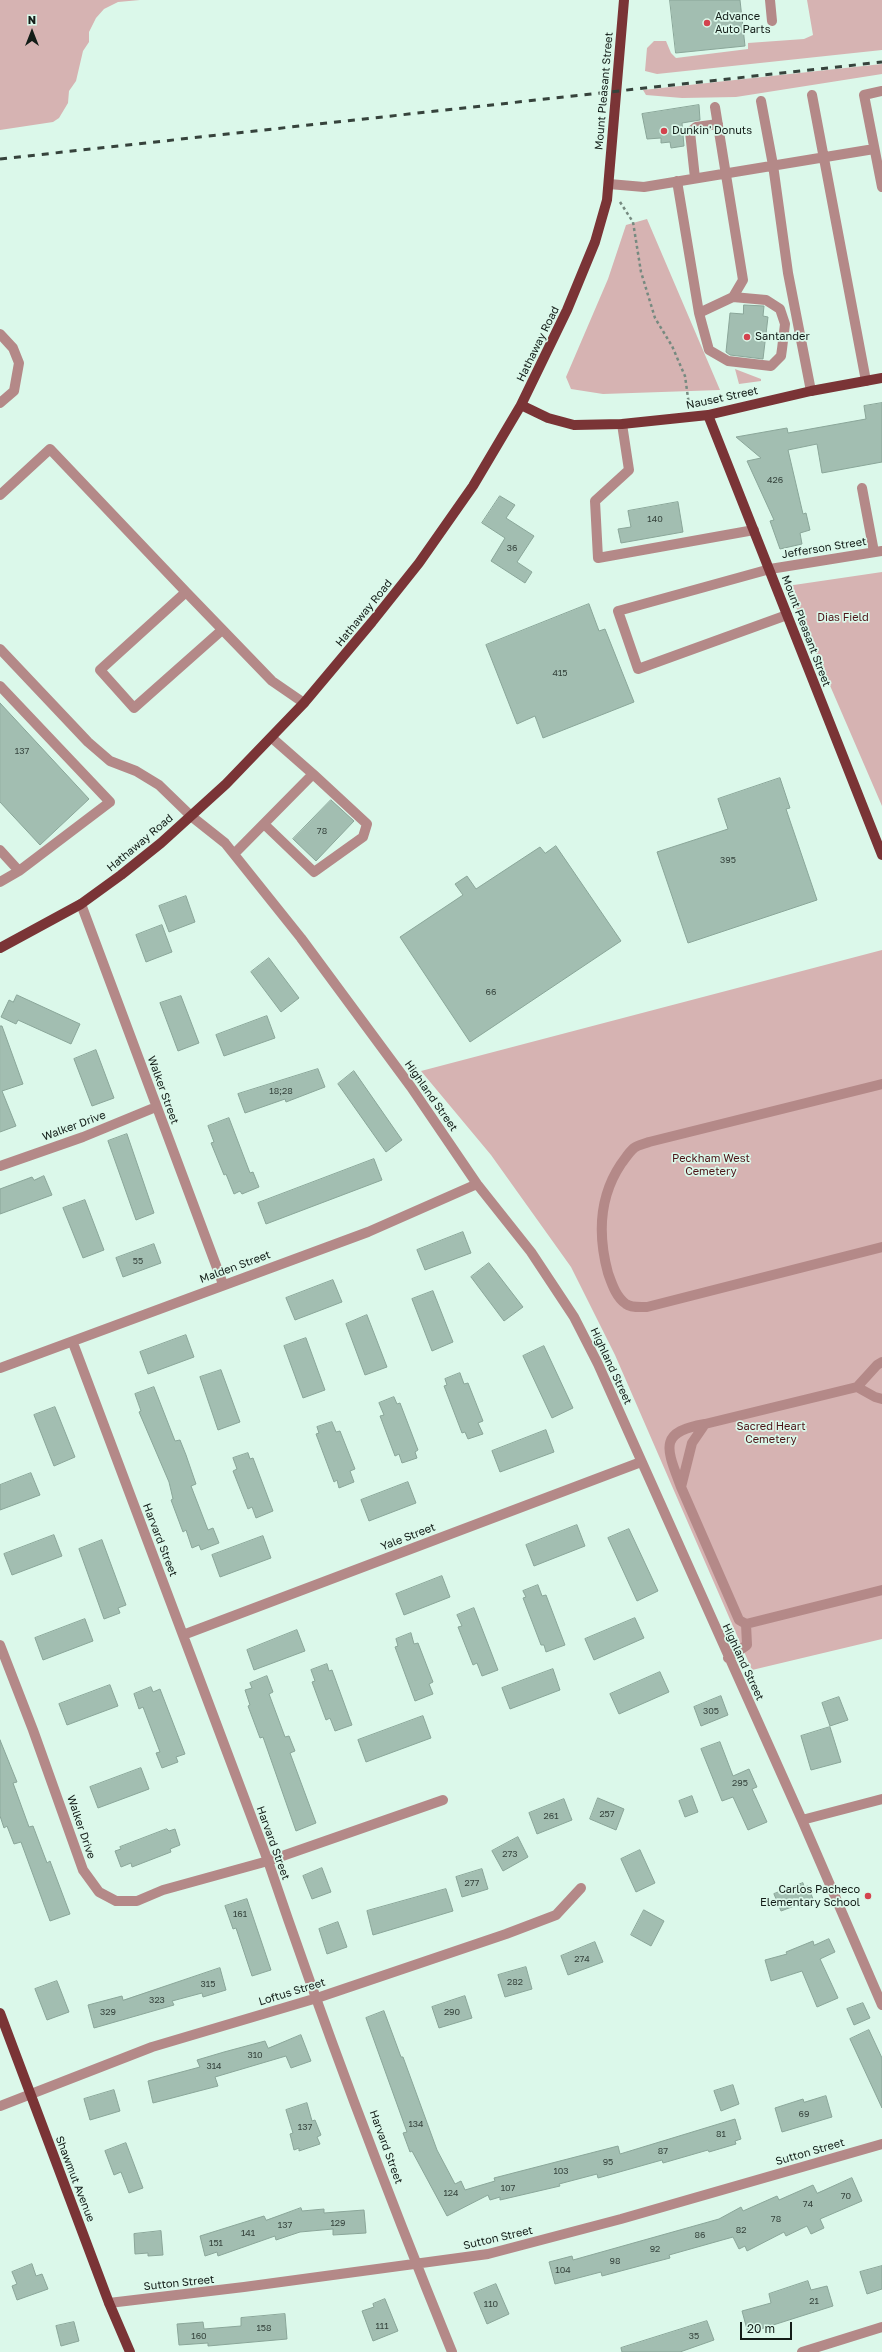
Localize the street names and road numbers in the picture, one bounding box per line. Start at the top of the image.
street label: Mount Pleasant Street [592,32,616,150]
street label: Hathaway Road [514,304,562,384]
street label: Nauset Street [685,384,759,412]
street label: Jefferson Street [781,535,867,561]
street label: Mount Pleasant Street [779,573,833,689]
street label: Hathaway Road [333,577,395,649]
street label: Hathaway Road [104,811,176,875]
street label: Walker Street [145,1054,181,1126]
street label: Highland Street [402,1058,460,1134]
street label: Walker Drive [40,1108,108,1144]
street label: Malden Street [198,1248,272,1286]
street label: Highland Street [587,1325,635,1407]
street label: Harvard Street [140,1501,180,1579]
street label: Yale Street [379,1521,437,1553]
street label: Highland Street [719,1621,767,1703]
street label: Walker Drive [64,1793,98,1861]
street label: Harvard Street [254,1804,292,1882]
street label: Loftus Street [257,1976,327,2008]
street label: Harvard Street [367,2108,405,2186]
street label: Shawmut Avenue [52,2134,98,2224]
street label: Sutton Street [774,2136,846,2168]
street label: Sutton Street [462,2224,534,2252]
street label: Sutton Street [143,2273,215,2293]

